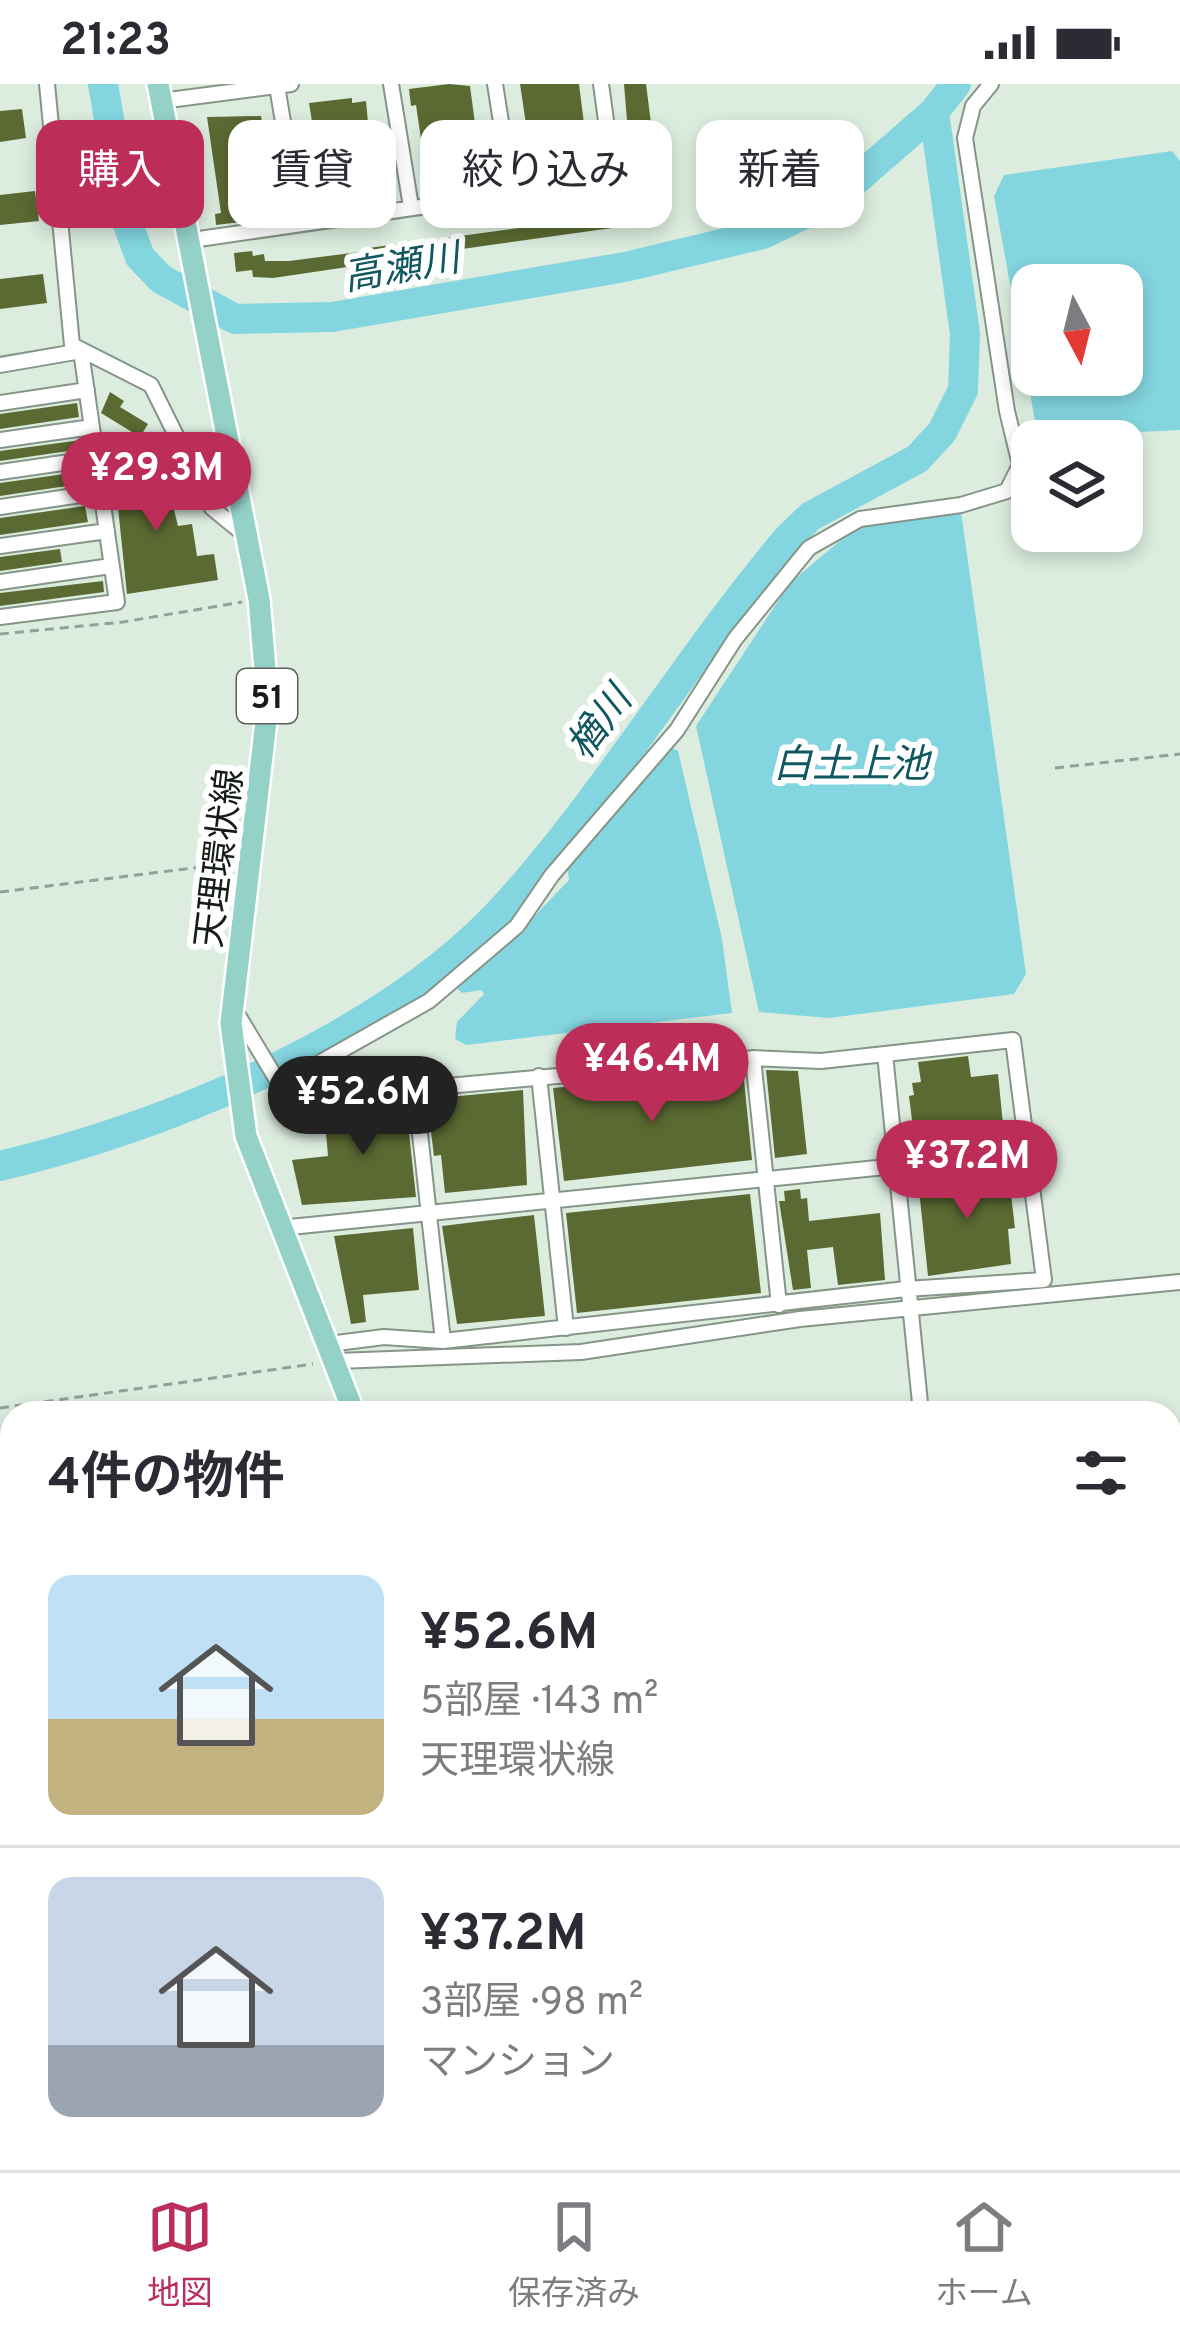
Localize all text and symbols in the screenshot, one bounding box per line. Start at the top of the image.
text: 21:23 [60,14,171,71]
chip: 購入 [36,120,204,228]
chip: 賃貸 [228,120,396,228]
chip: 絞り込み [420,120,672,228]
chip: 新着 [696,120,864,228]
water label: 高瀬川 [340,235,468,305]
north arrow [1011,264,1143,396]
map controls [1011,264,1143,552]
button: layers [1011,420,1143,552]
pin: ¥29.3M [58,432,254,534]
text: ¥29.3M [88,446,224,495]
road number: 51 [237,669,297,723]
water label: 楢川 [559,676,647,771]
water label: 白土上池 [773,743,933,792]
street label: 天理環状線 [188,766,256,951]
pin: ¥46.4M [554,1023,750,1125]
text: ¥46.4M [583,1037,721,1086]
pin: ¥52.6M [265,1056,461,1158]
text: ¥52.6M [295,1070,431,1119]
pin: ¥37.2M [869,1120,1065,1222]
text: ¥37.2M [903,1134,1031,1183]
icon: filters [1068,1440,1134,1506]
text: 4件の物件 [48,1448,285,1513]
text: ¥52.6M [420,1603,598,1668]
icon: home [144,1623,288,1767]
text: 5部屋 · 143 m² [420,1679,658,1728]
text: 天理環状線 [420,1739,615,1788]
text: ¥37.2M [420,1904,586,1969]
icon: home [144,1925,288,2069]
text: 3部屋 · 98 m² [420,1980,643,2029]
text: マンション [420,2040,615,2089]
tab: 地図 [147,2194,213,2317]
tab: 保存済み [508,2194,640,2317]
tab: ホーム [935,2194,1033,2317]

